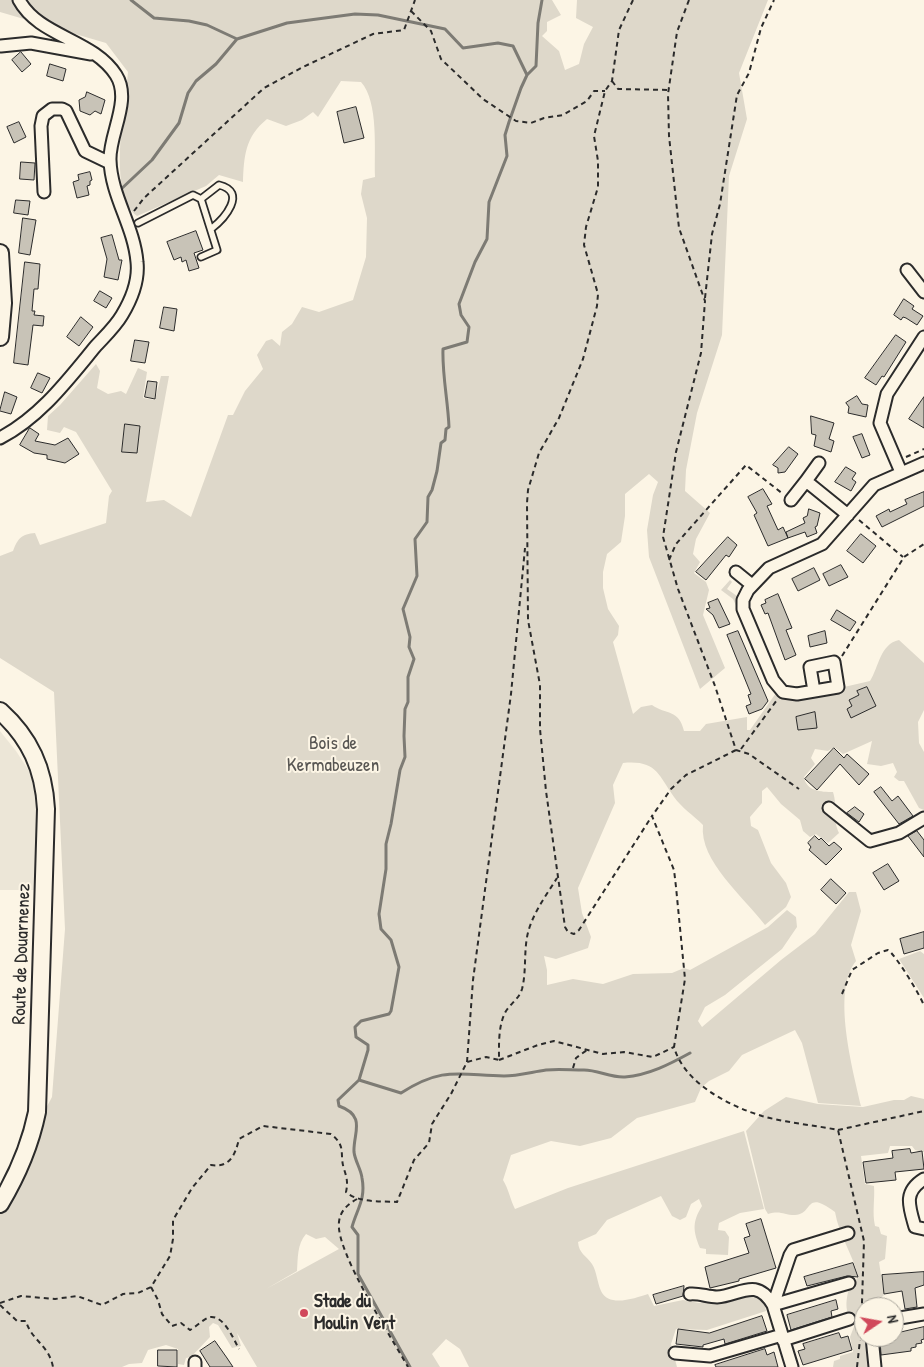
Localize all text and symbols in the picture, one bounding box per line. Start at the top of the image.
park label: Bois de Kermabeuzen [287,733,379,777]
street label: Route de Douarnenez [8,883,36,1025]
place label: Stade du Moulin Vert [314,1291,395,1335]
north arrow [854,1297,904,1347]
marker: Stade du Moulin Vert [298,1307,310,1319]
text: N [883,1313,903,1325]

